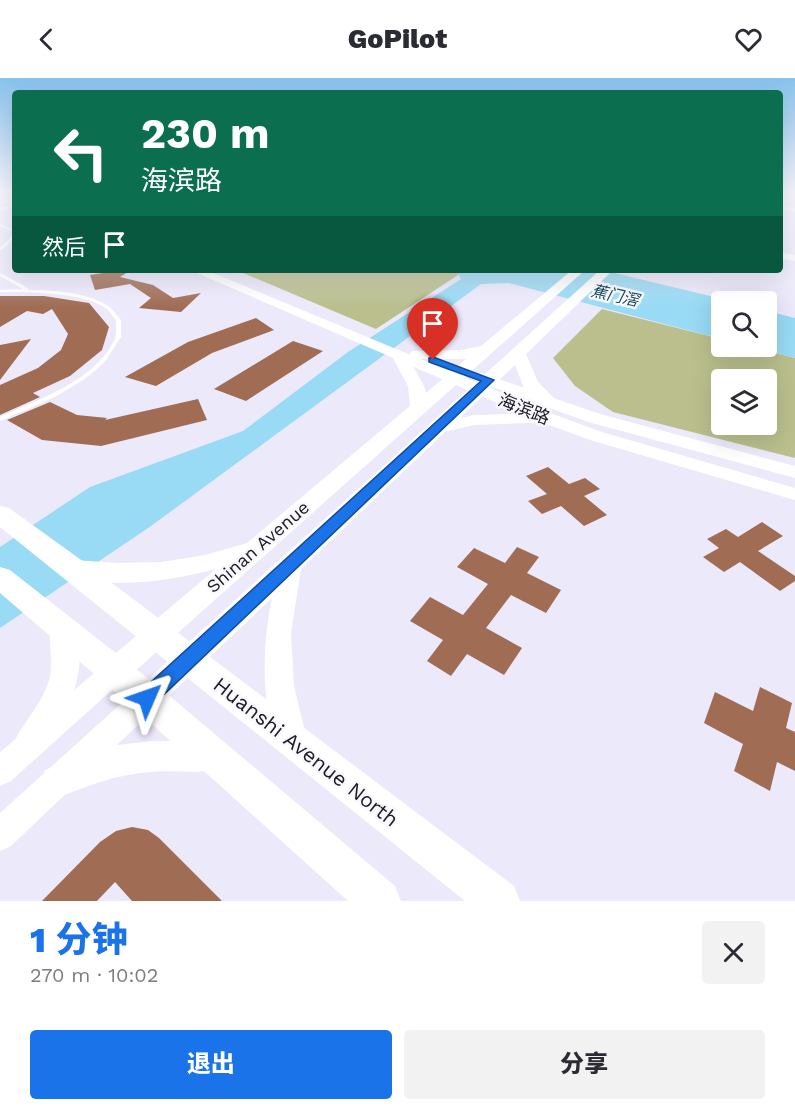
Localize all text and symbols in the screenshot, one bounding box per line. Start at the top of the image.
icon: back [30,23,63,56]
text: GoPilot [348,23,447,55]
icon: heart [732,23,765,56]
text: 230 m [141,109,270,158]
icon: left [42,114,120,192]
text: 海滨路 [141,165,222,197]
icon: arrive [98,228,131,261]
text: 然后 [42,235,86,260]
water label: 蕉门滘 [589,281,642,311]
map controls [711,291,777,435]
button: search [711,291,777,357]
pin [407,298,458,360]
icon: arrive [416,307,449,340]
button: layers [711,369,777,435]
street label: 海滨路 [495,389,553,428]
street label: Shinan Avenue [202,496,313,597]
position arrow [115,666,179,730]
street label: Huanshi Avenue North [209,672,404,832]
text: 1 分钟 [30,919,128,961]
button: close [702,921,765,984]
text: 270 m · 10:02 [30,963,158,987]
button: 退出 [30,1030,392,1099]
button: 分享 [404,1030,765,1099]

